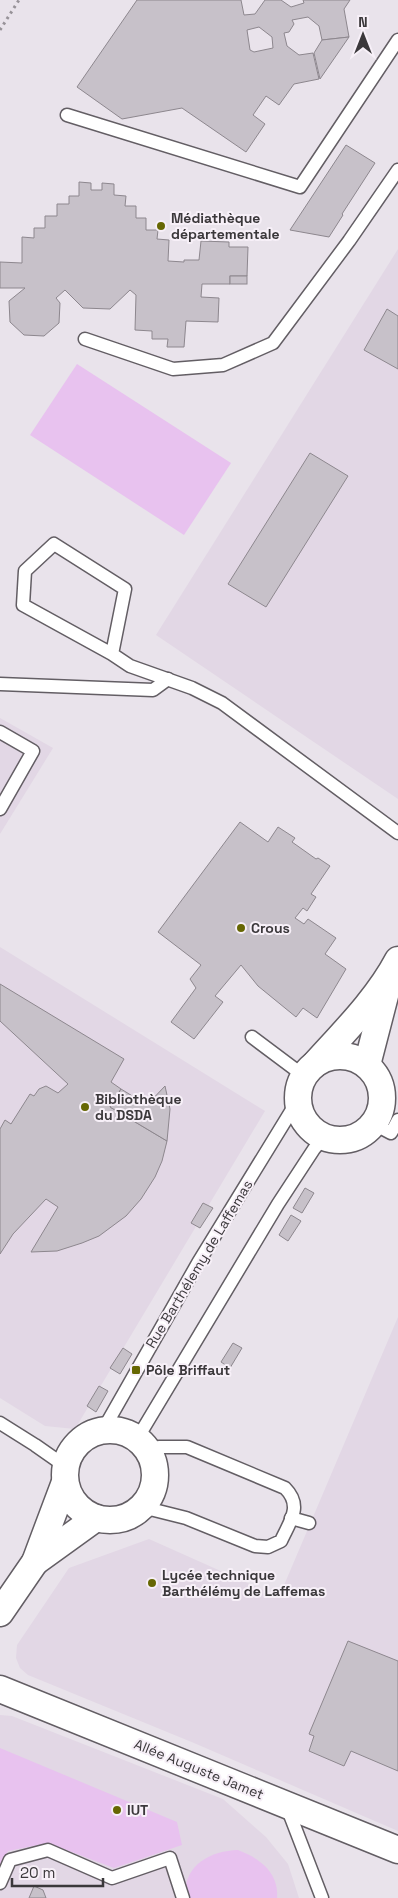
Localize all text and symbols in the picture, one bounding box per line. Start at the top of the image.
north arrow [338,10,388,60]
text: N [358,13,368,31]
place label: Médiathèque départementale [171,209,280,243]
marker: Médiathèque départementale [155,220,167,232]
place label: Crous [251,919,290,937]
marker: Crous [235,922,247,934]
place label: Bibliothèque du DSDA [95,1090,181,1124]
marker: Bibliothèque du DSDA [79,1101,91,1113]
street label: Rue Barthélemy de Laffemas [142,1177,256,1351]
place label: Pôle Briffaut [146,1361,230,1379]
marker: Pôle Briffaut [130,1364,142,1376]
place label: Lycée technique Barthélémy de Laffemas [162,1566,325,1600]
marker: Lycée technique Barthélémy de Laffemas [146,1577,158,1589]
street label: Allée Auguste Jamet [131,1735,267,1803]
place label: IUT [127,1801,148,1819]
marker: IUT [111,1804,123,1816]
scale bar [12,1856,104,1888]
text: 20 m [20,1863,55,1882]

